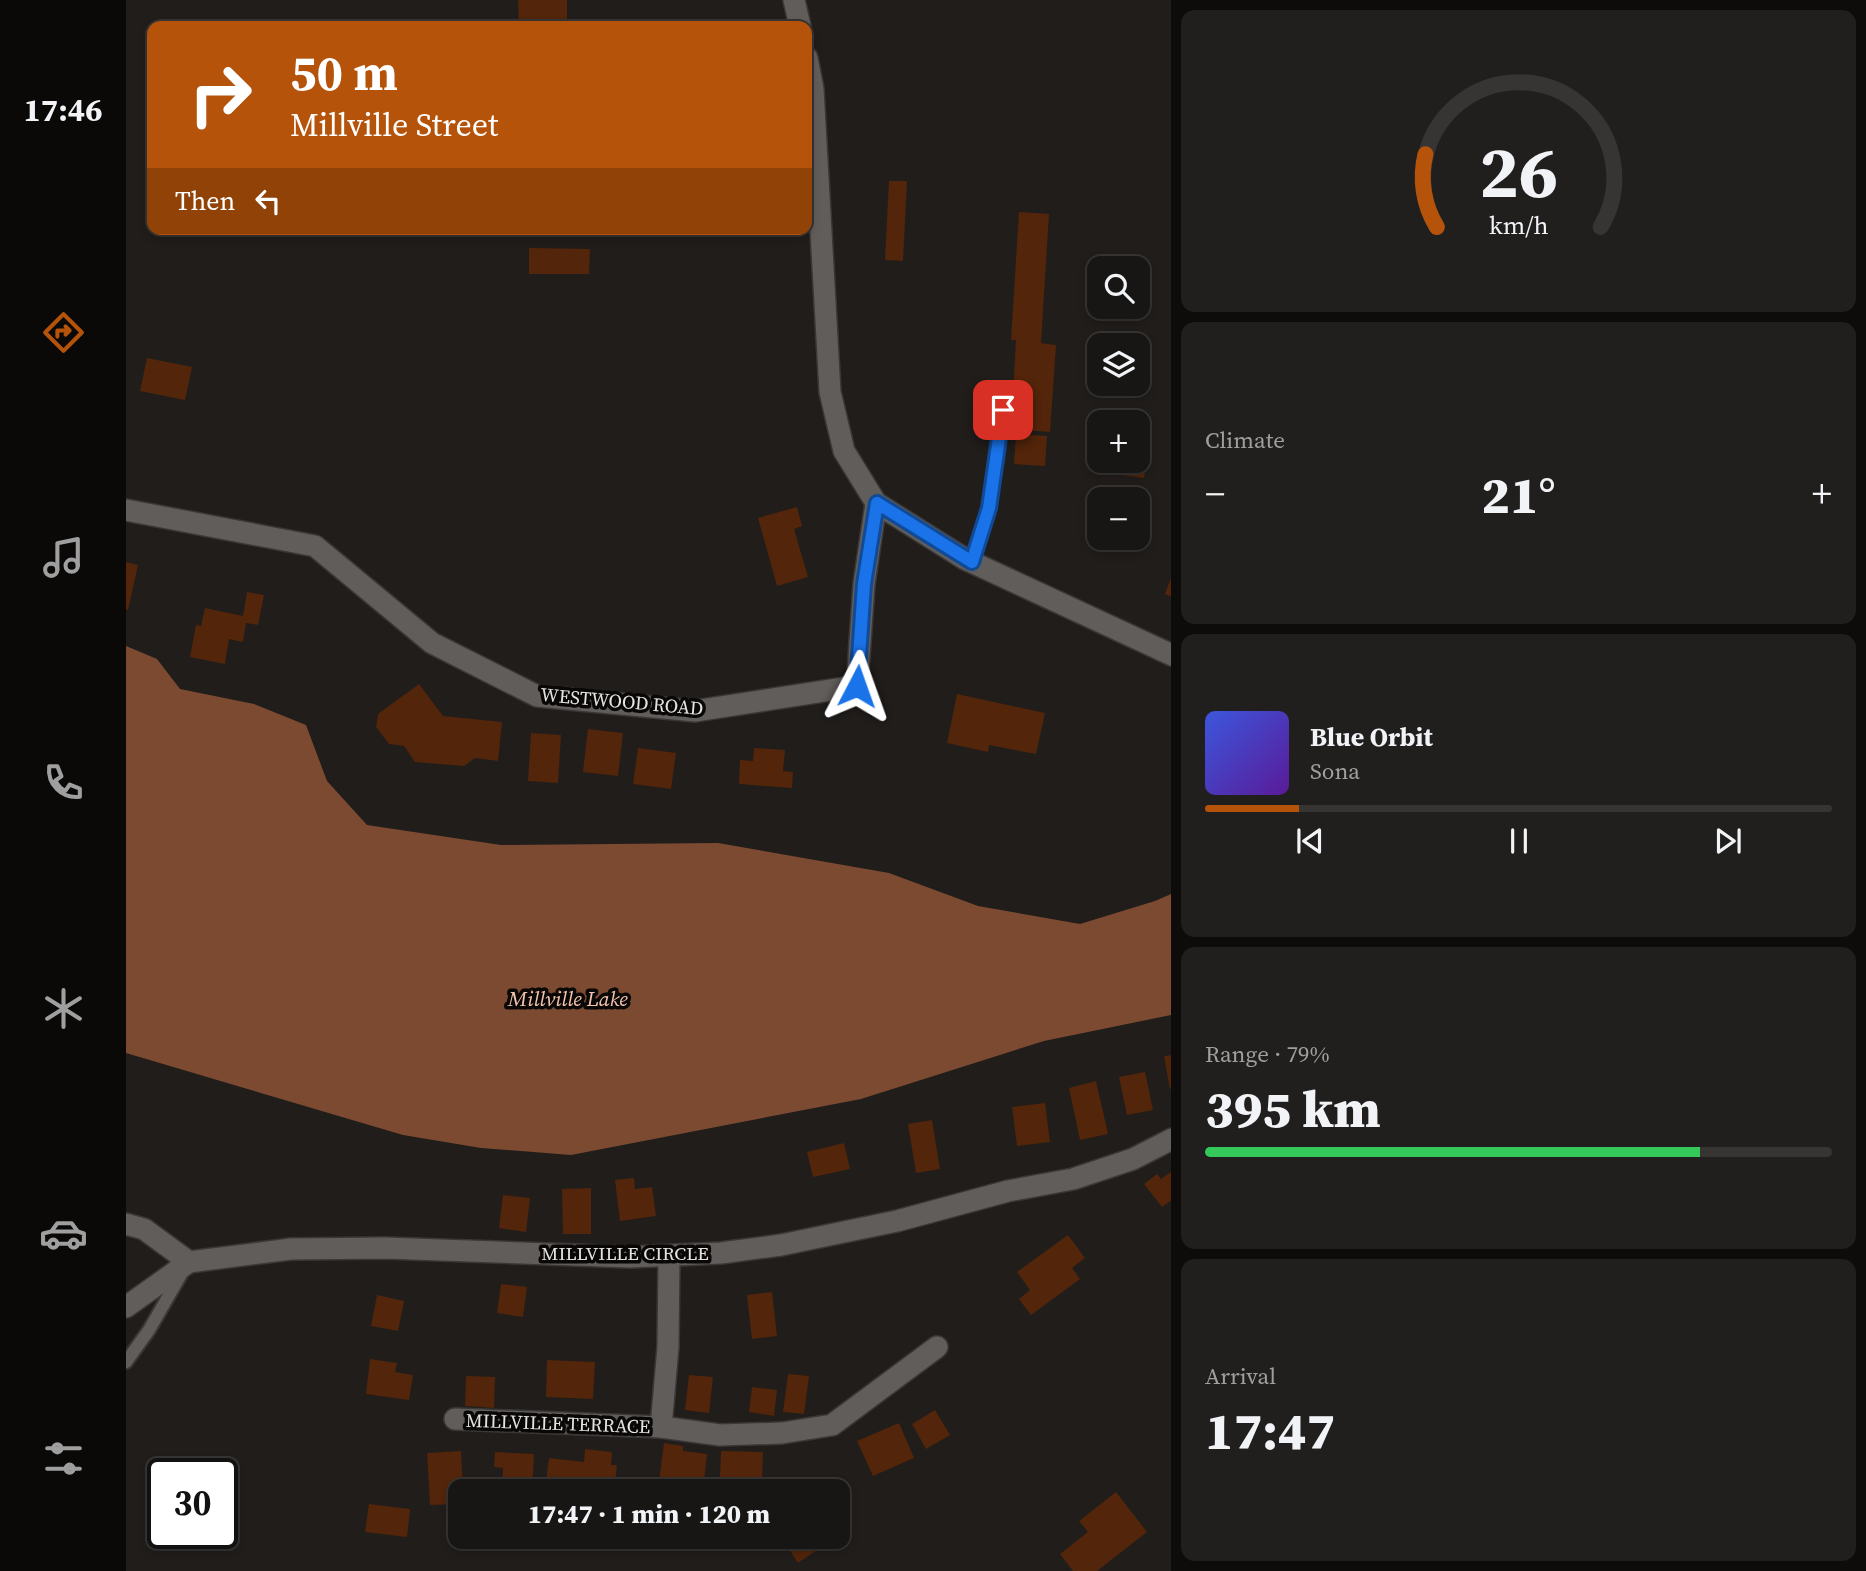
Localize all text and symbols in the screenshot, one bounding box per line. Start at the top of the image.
text: 50 m [290,39,398,106]
icon: right [175,49,266,140]
text: 17:46 [24,88,102,132]
text: Millville Street [290,103,498,147]
text: 26 [1479,122,1558,221]
icon: left [249,182,287,220]
text: Then [175,183,235,219]
text: km/h [1489,208,1548,242]
map controls [1087,256,1150,550]
button: search [1087,256,1150,319]
icon: directions [39,308,88,357]
button: layers [1087,333,1150,396]
pin [973,380,1033,440]
icon: arrive [984,391,1022,429]
button: + [1087,410,1150,473]
text: Climate [1205,424,1285,456]
text: 21° [1481,459,1556,530]
text: − [1205,468,1225,520]
text: + [1812,468,1832,520]
button: − [1087,487,1150,550]
icon: music [39,533,88,582]
position arrow [820,649,894,723]
street label: WESTWOOD ROAD [539,681,705,721]
text: Blue Orbit [1310,719,1433,755]
text: Sona [1310,755,1360,787]
icon: phone [39,758,88,807]
icon: previous [1291,822,1329,860]
icon: pause [1500,822,1538,860]
icon: next [1709,822,1747,860]
icon: climate [39,984,88,1033]
water label: Millville Lake [507,984,628,1013]
text: Range · 79% [1205,1038,1330,1070]
text: 395 km [1205,1073,1381,1144]
icon: car [39,1209,88,1258]
street label: MILLVILLE CIRCLE [541,1240,709,1266]
text: Arrival [1205,1360,1276,1392]
text: 17:47 [1205,1395,1335,1466]
street label: MILLVILLE TERRACE [465,1407,651,1439]
icon: filters [39,1434,88,1483]
speed limit sign: 30 [147,1458,238,1549]
text: 17:47 · 1 min · 120 m [528,1496,770,1532]

